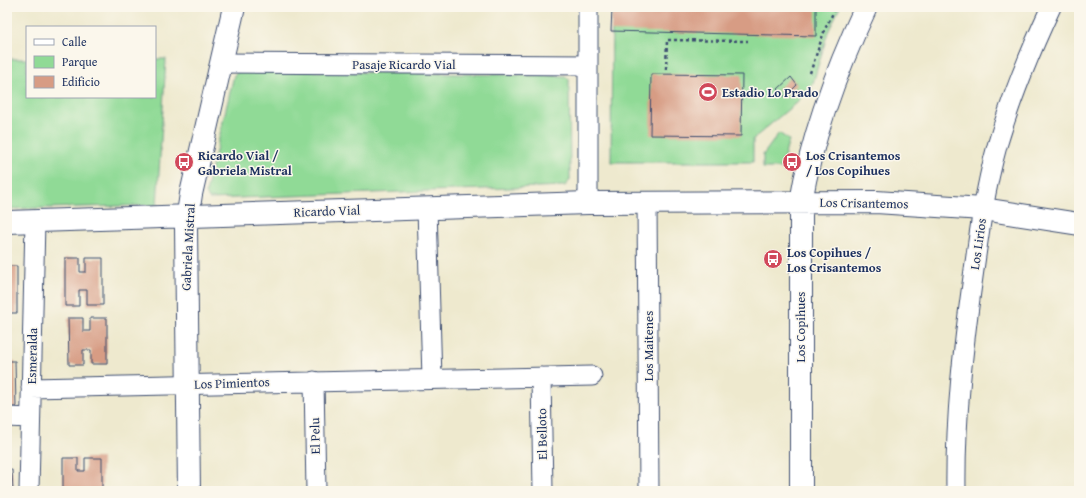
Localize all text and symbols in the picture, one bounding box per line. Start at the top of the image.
legend [26,26,156,98]
text: Calle [62,33,87,50]
text: Parque [62,53,98,70]
street label: Pasaje Ricardo Vial [352,55,456,74]
text: Edificio [62,73,100,90]
sports icon: Estadio Lo Prado [697,81,719,103]
place label: Estadio Lo Prado [722,83,818,102]
place label: Ricardo Vial / Gabriela Mistral [198,146,292,180]
place label: Los Crisantemos / Los Copihues [806,146,901,180]
bus stop icon: Ricardo Vial / Gabriela Mistral [173,151,195,173]
bus stop icon: Los Crisantemos / Los Copihues [781,151,803,173]
street label: Los Crisantemos [819,193,909,213]
street label: Ricardo Vial [293,200,361,222]
street label: Gabriela Mistral [176,203,200,291]
street label: Los Lirios [965,217,991,271]
place label: Los Copihues / Los Crisantemos [787,243,882,277]
bus stop icon: Los Copihues / Los Crisantemos [762,248,784,270]
street label: Los Copihues [791,292,810,362]
street label: Los Maitenes [639,311,658,381]
street label: Esmeralda [22,327,42,384]
street label: Los Pimientos [194,372,270,394]
street label: El Belloto [532,408,552,460]
street label: El Pelu [305,417,325,455]

